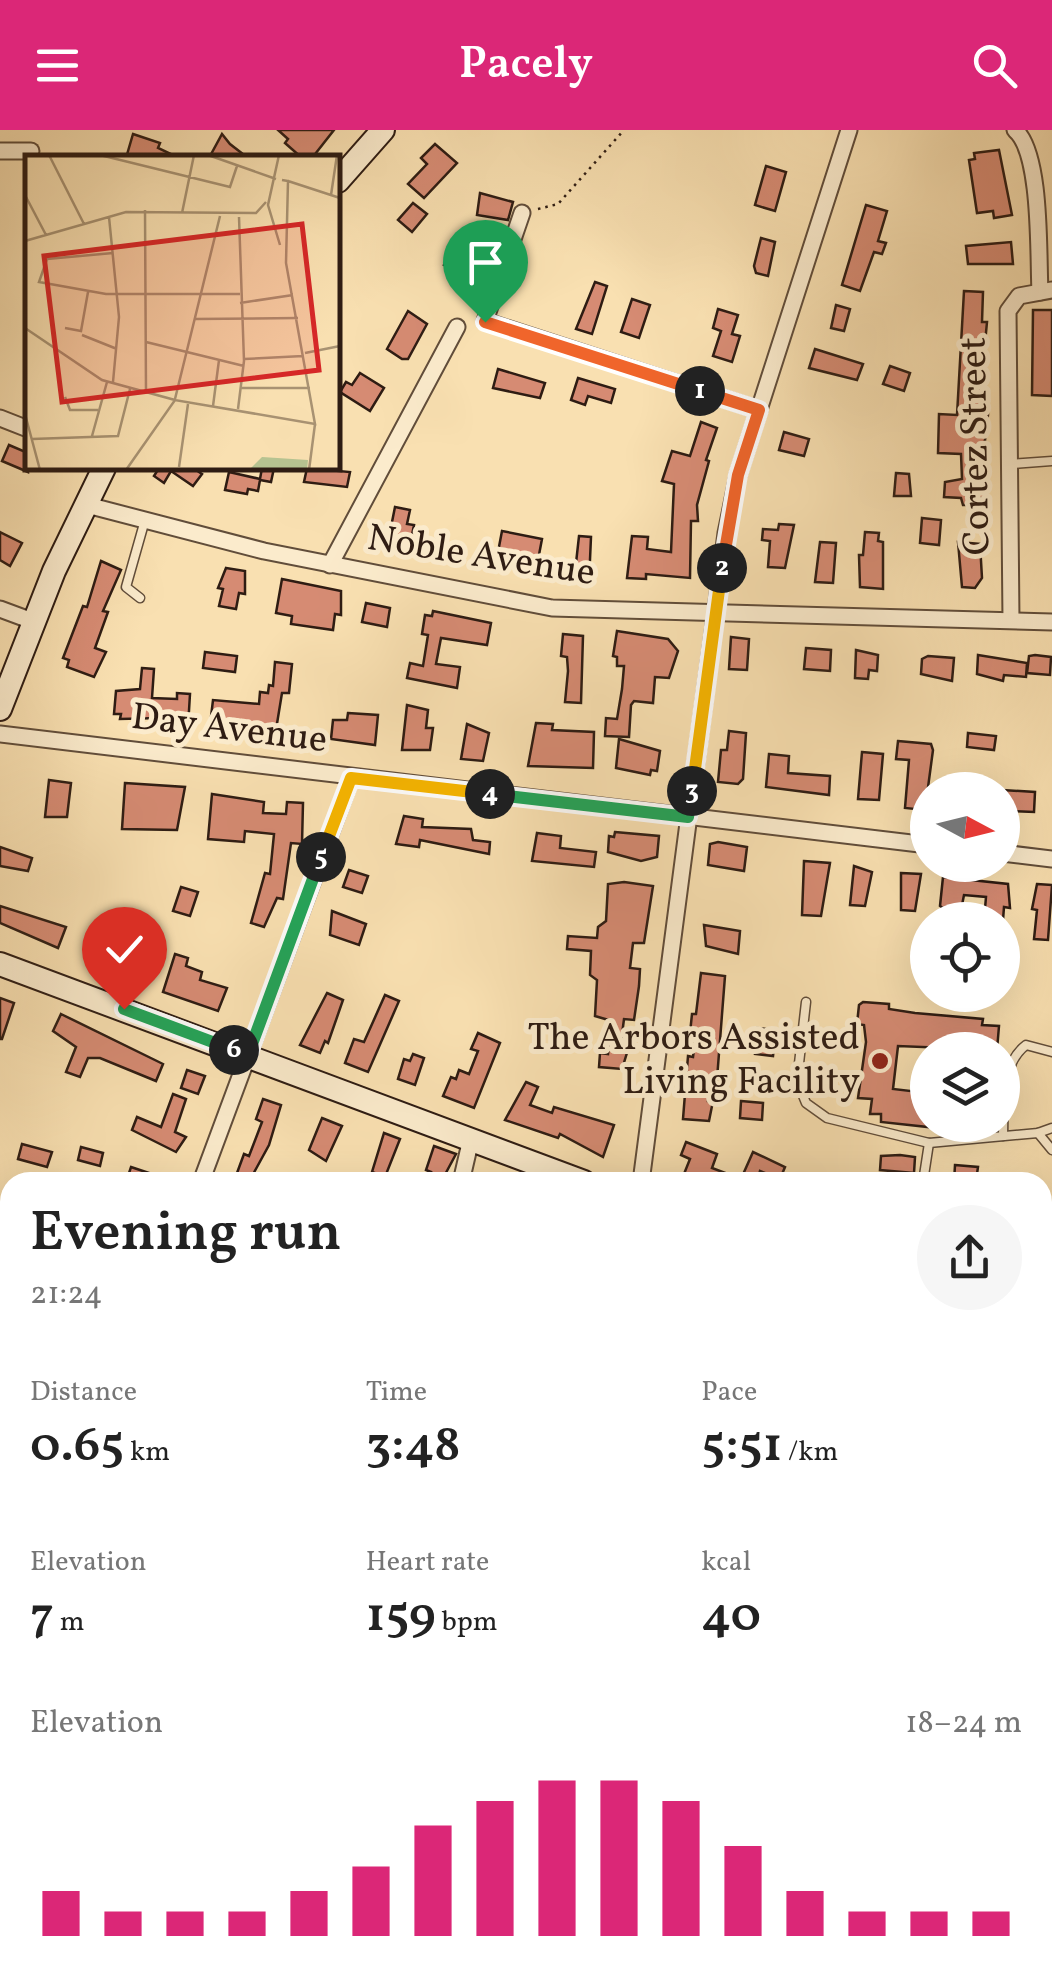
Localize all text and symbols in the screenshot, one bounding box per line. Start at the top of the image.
text: Pacely [459,34,593,97]
icon: menu [30,38,85,93]
icon: search [967,38,1022,93]
inset map [25,155,340,470]
pin [443,220,528,323]
icon: arrive [458,235,513,290]
street label: Cortez Street [949,336,1005,556]
pin: 1 [675,366,725,416]
text: 1 [694,371,706,410]
street label: Noble Avenue [363,513,599,601]
pin: 2 [697,543,747,593]
text: 2 [715,548,729,587]
street label: Day Avenue [128,692,330,768]
pin: 3 [667,766,717,816]
pin: 4 [465,769,515,819]
text: 3 [685,771,699,810]
north arrow [910,772,1020,882]
map controls [910,772,1020,1142]
text: 4 [482,774,498,813]
pin: 5 [296,832,346,882]
text: 5 [314,837,328,876]
button: locate [910,902,1020,1012]
pin [82,907,167,1010]
icon: check [97,922,152,977]
place label: The Arbors Assisted Living Facility [527,1013,860,1110]
pin: 6 [209,1025,259,1075]
text: 6 [226,1030,242,1069]
button: layers [910,1032,1020,1142]
marker: The Arbors Assisted Living Facility [869,1050,891,1072]
text: Evening run [30,1197,342,1273]
button: share [917,1205,1022,1310]
text: 21:24 [30,1273,102,1317]
text: Distance [30,1373,137,1412]
text: Time [366,1373,427,1412]
text: Pace [701,1373,757,1412]
text: 0.65 [30,1412,124,1482]
text: 3:48 [366,1412,460,1482]
text: 5:51 [701,1412,782,1482]
text: km [124,1433,170,1472]
text: /km [782,1433,838,1472]
text: Elevation [30,1543,146,1582]
text: Heart rate [366,1543,489,1582]
text: kcal [701,1543,751,1582]
text: 7 [30,1582,54,1652]
text: 159 [366,1582,436,1652]
text: 40 [701,1582,761,1652]
text: m [54,1603,84,1642]
text: bpm [436,1603,498,1642]
text: Elevation [30,1702,163,1746]
text: 18–24 m [905,1702,1022,1746]

